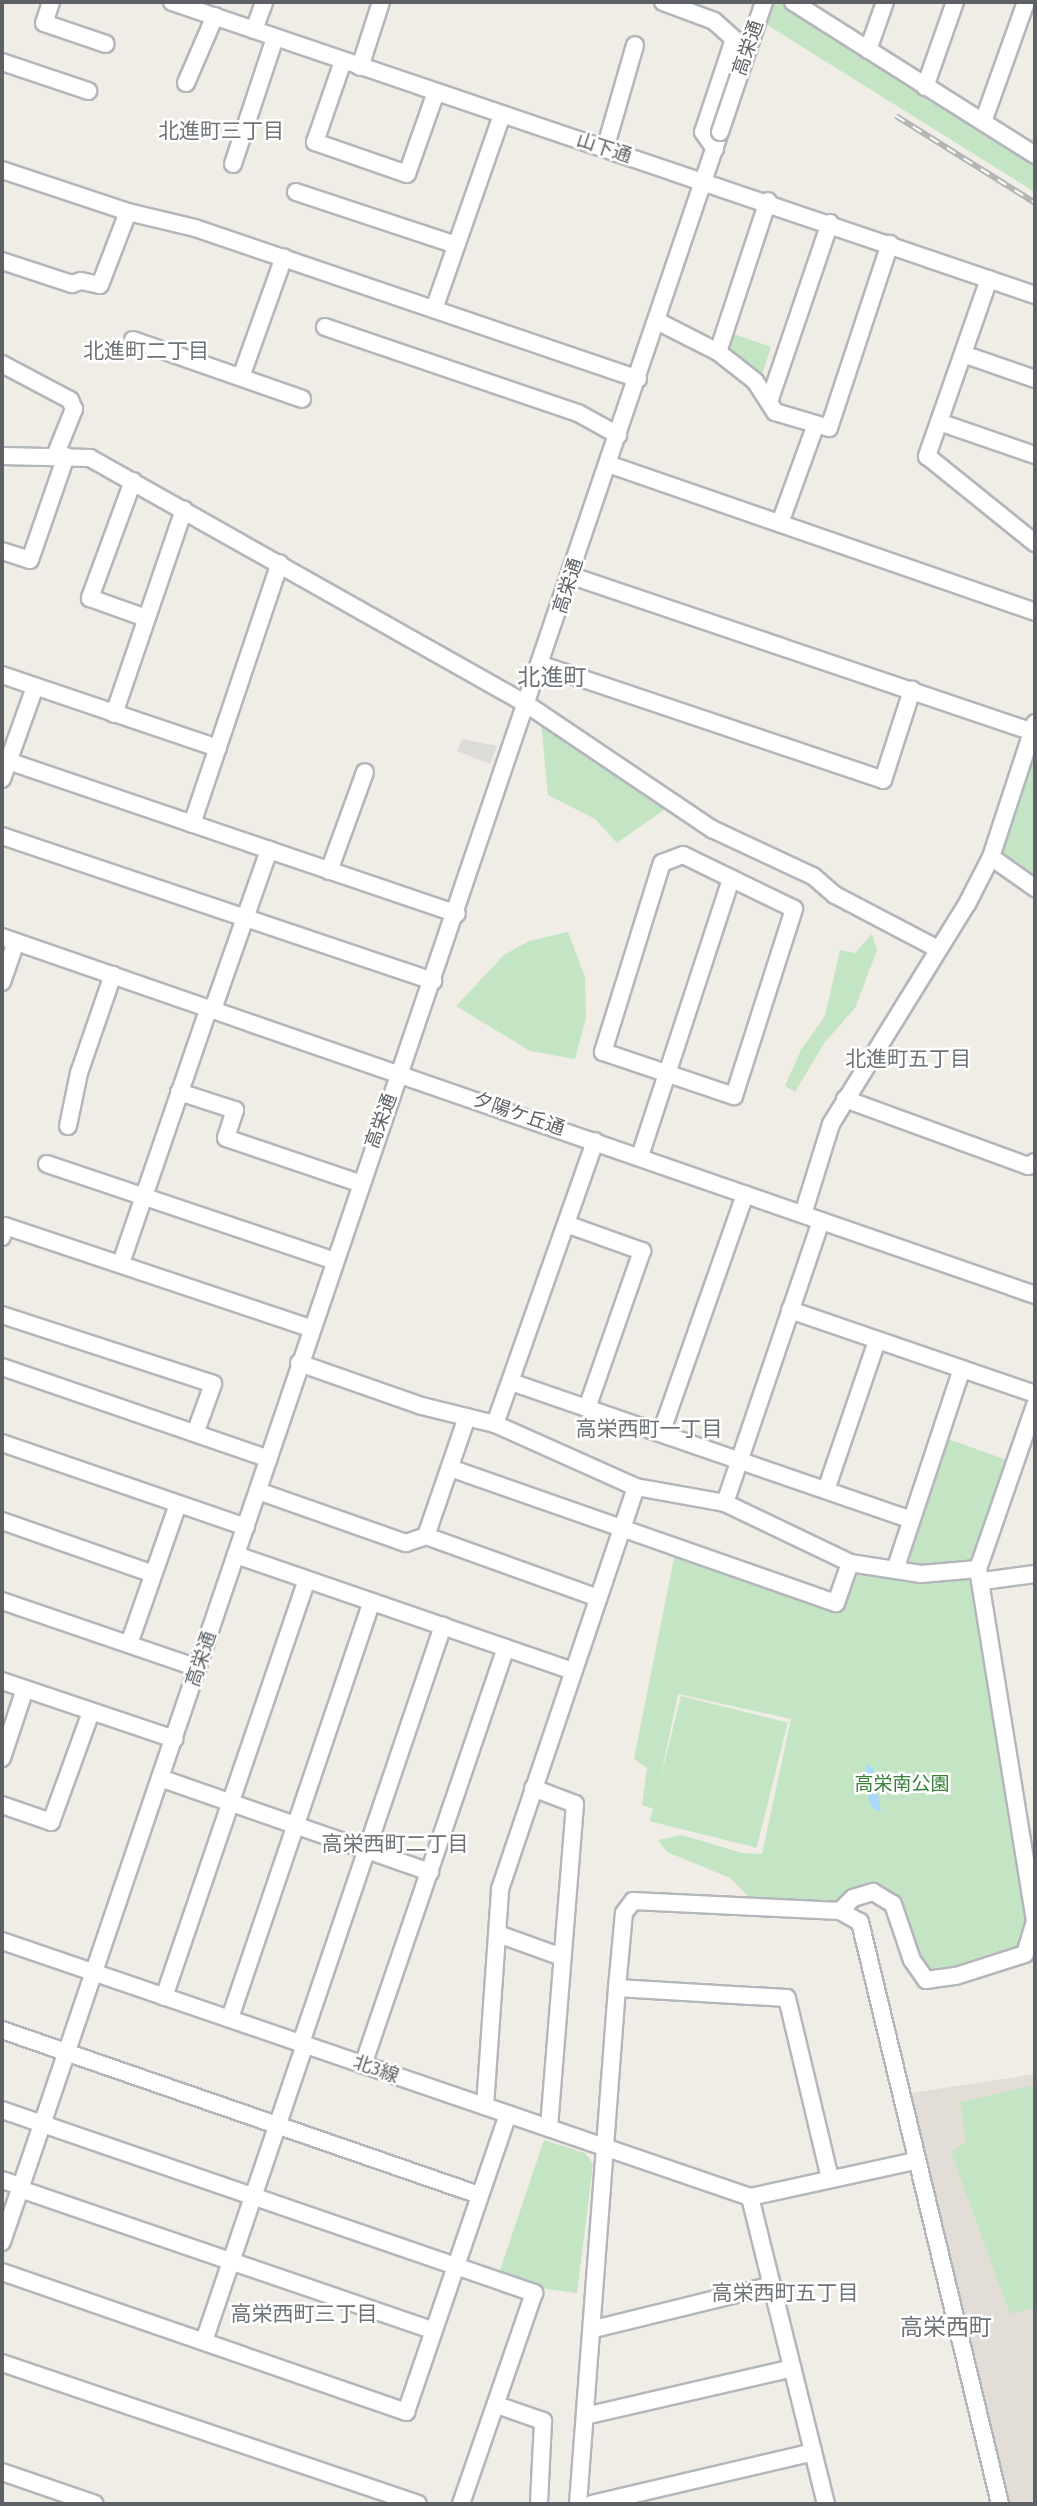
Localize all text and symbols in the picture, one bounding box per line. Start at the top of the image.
street label: 高栄通 [728,17,768,79]
district label: 北進町三丁目 [158,117,284,143]
street label: 山下通 [573,128,635,168]
district label: 北進町二丁目 [83,337,209,363]
street label: 高栄通 [548,555,588,617]
district label: 北進町 [518,663,586,691]
district label: 北進町五丁目 [845,1045,971,1071]
street label: 夕陽ケ丘通 [470,1088,568,1140]
street label: 高栄通 [361,1090,401,1152]
district label: 高栄西町一丁目 [576,1415,722,1441]
street label: 高栄通 [181,1628,221,1690]
park label: 高栄南公園 [855,1773,949,1795]
district label: 高栄西町二丁目 [322,1830,468,1856]
street label: 北3線 [350,2051,402,2087]
district label: 高栄西町五丁目 [712,2279,858,2305]
district label: 高栄西町三丁目 [231,2300,377,2326]
district label: 高栄西町 [900,2313,992,2341]

